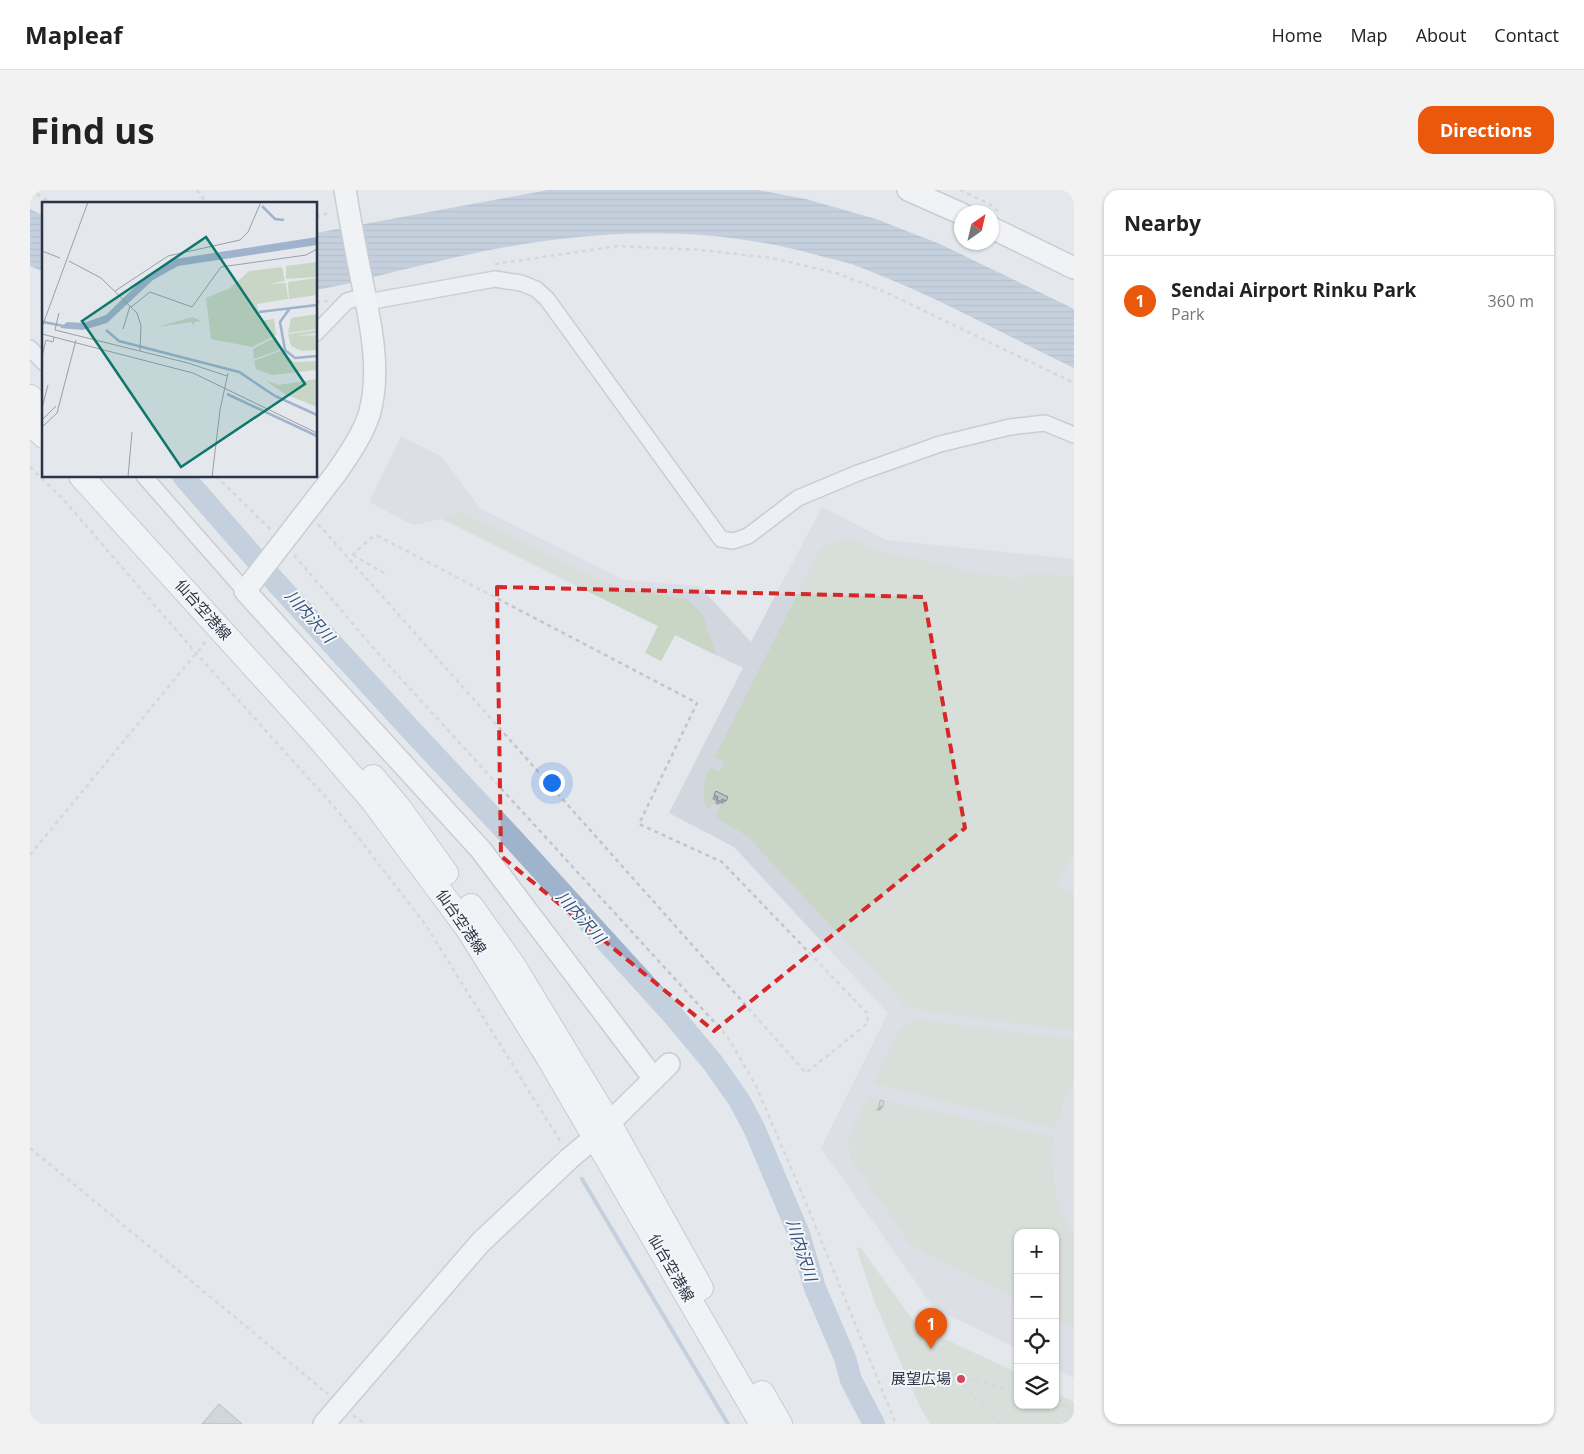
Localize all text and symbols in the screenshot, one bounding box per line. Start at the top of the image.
text: Mapleaf [25,18,123,51]
text: Home [1272,23,1322,47]
text: Map [1350,23,1388,47]
text: About [1416,23,1466,47]
text: Contact [1494,23,1559,47]
button: Directions [1418,106,1554,154]
text: Find us [30,107,155,154]
inset map [42,202,318,478]
north arrow [954,205,999,250]
text: Nearby [1124,209,1201,237]
text: Sendai Airport Rinku Park [1171,277,1416,303]
text: 1 [1135,290,1145,312]
text: 360 m [1488,290,1534,312]
text: Park [1171,303,1204,325]
street label: 仙台空港線 [171,575,236,644]
water label: 川内沢川 [280,585,341,649]
your location [539,770,565,796]
street label: 仙台空港線 [432,885,492,958]
water label: 川内沢川 [551,886,612,950]
water label: 川内沢川 [782,1216,823,1286]
map controls [1014,1229,1059,1409]
button: + [1014,1229,1059,1274]
street label: 仙台空港線 [644,1230,699,1305]
button: − [1014,1274,1059,1319]
pin: 1 [915,1308,947,1349]
button: locate [1014,1319,1059,1364]
button: layers [1014,1364,1059,1409]
place label: 展望広場 [891,1368,951,1388]
marker: 展望広場 [955,1373,967,1385]

